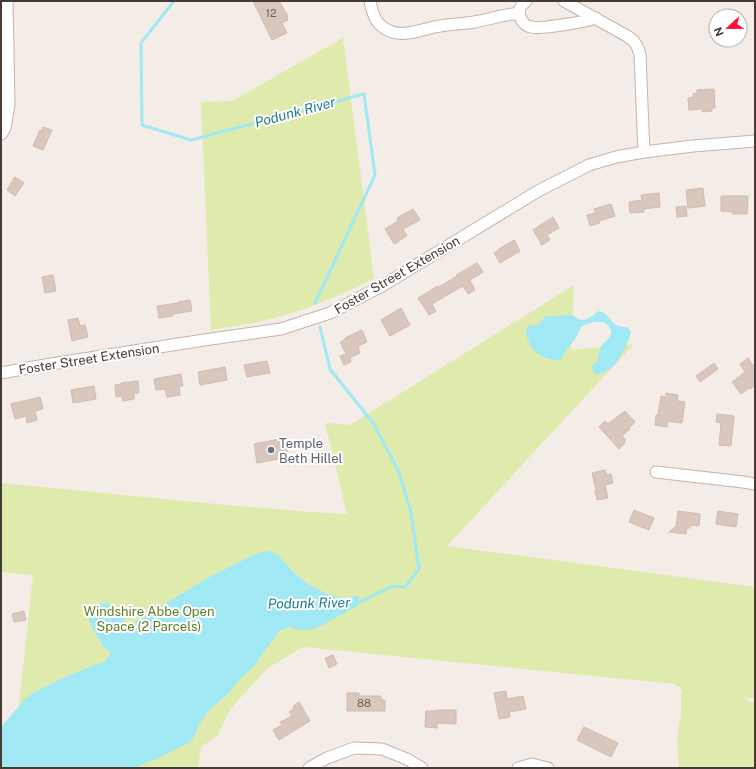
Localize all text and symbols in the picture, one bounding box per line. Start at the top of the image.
house number: 12 [265,7,277,19]
north arrow [708,8,748,48]
text: N [712,26,726,38]
water label: Podunk River [253,93,338,130]
street label: Foster Street Extension [332,233,462,317]
street label: Foster Street Extension [18,340,160,378]
place label: Temple Beth Hillel [279,436,343,466]
marker: Temple Beth Hillel [266,445,276,455]
water label: Podunk River [267,594,351,612]
park label: Windshire Abbe Open Space (2 Parcels) [84,604,214,634]
house number: 88 [357,697,371,709]

